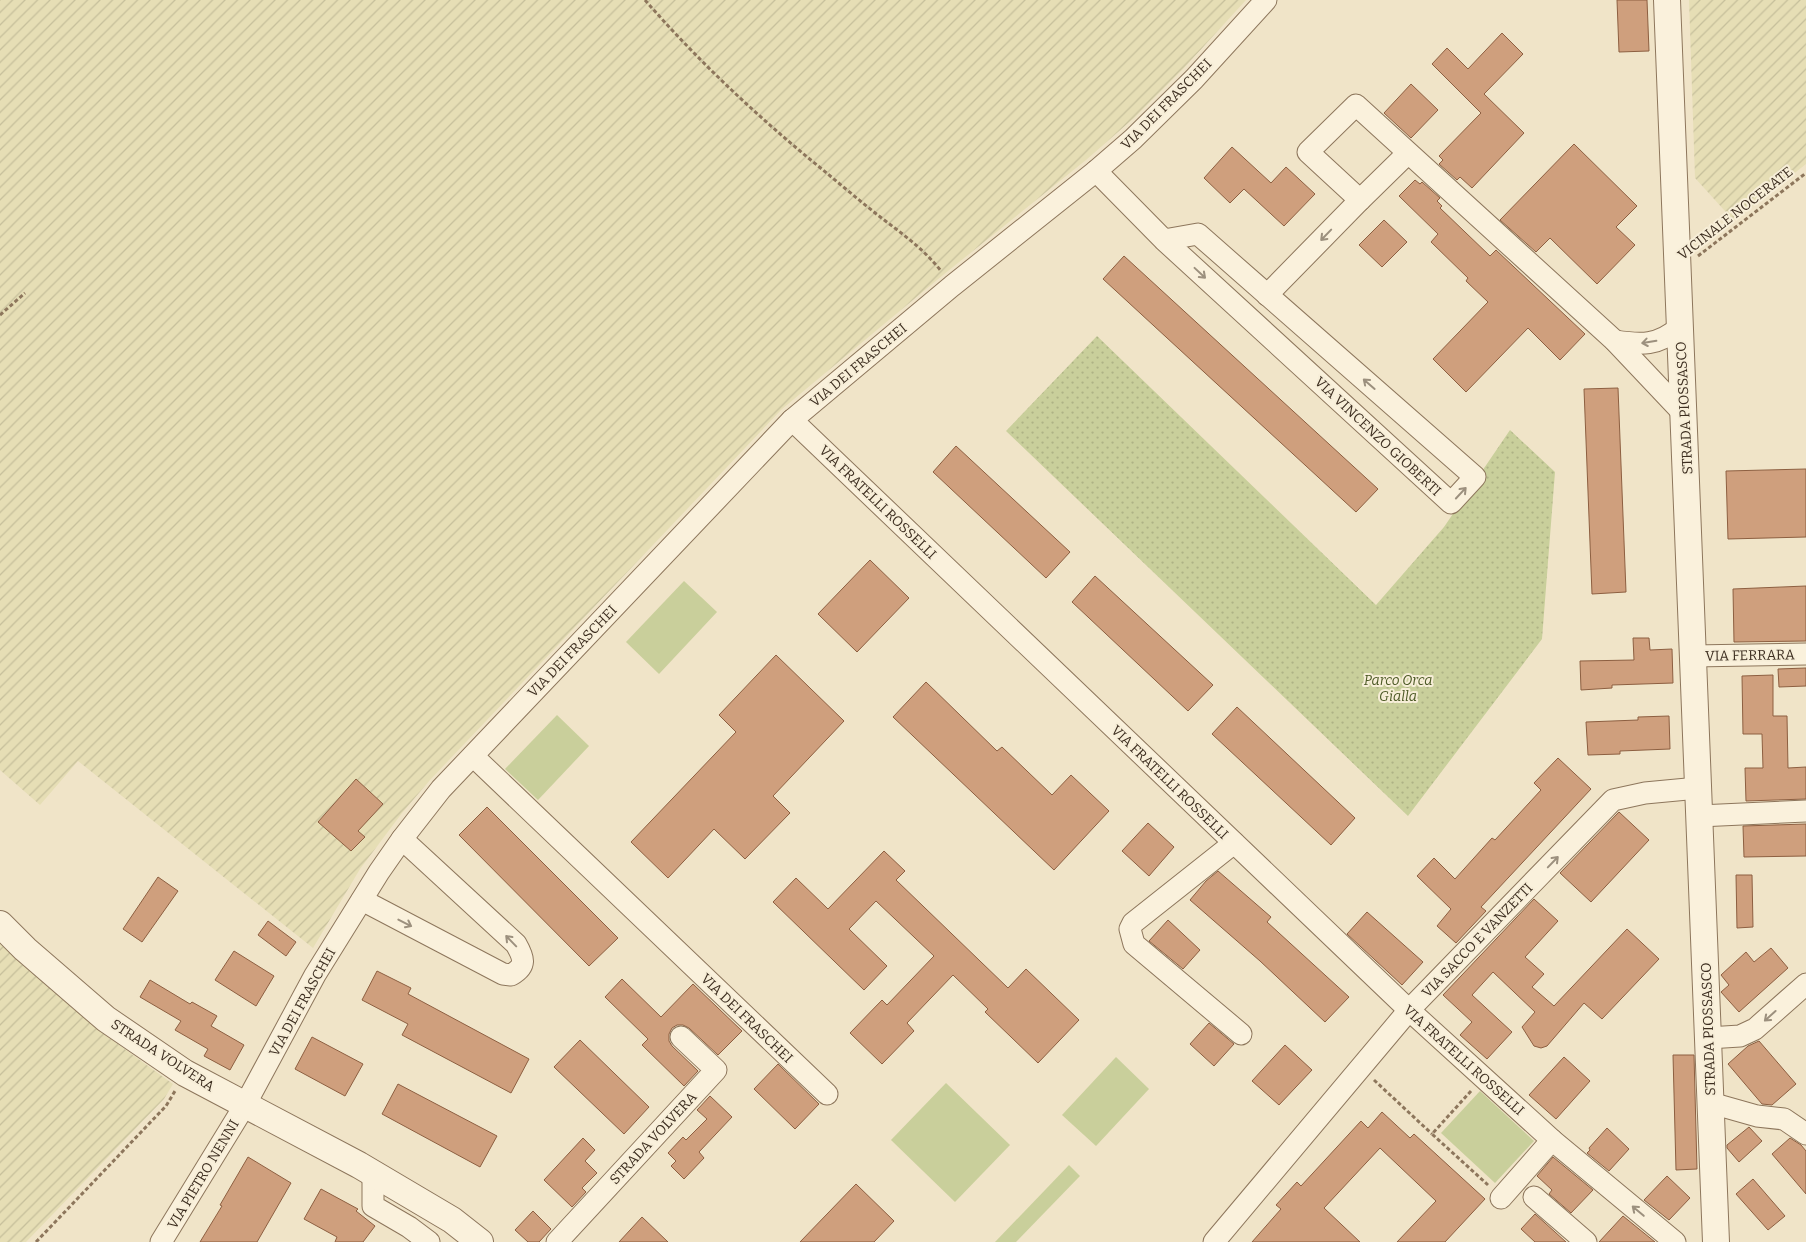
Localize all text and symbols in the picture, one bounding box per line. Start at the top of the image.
street label: VIA DEI FRASCHEI [1117,55,1215,153]
street label: VICINALE NOCERATE [1674,163,1796,264]
one-way arrow [1320,228,1332,241]
one-way arrow [1194,267,1206,279]
street label: VIA DEI FRASCHEI [806,320,910,411]
one-way arrow [1642,338,1658,348]
street label: STRADA PIOSSASCO [1673,341,1696,475]
street label: VIA VINCENZO GIOBERTI [1311,373,1444,499]
one-way arrow [1363,378,1376,390]
street label: VIA FRATELLI ROSSELLI [815,442,940,563]
one-way arrow [1455,486,1467,499]
street label: VIA DEI FRASCHEI [524,602,621,701]
street label: VIA FERRARA [1705,646,1795,665]
park label: Parco Orca Gialla [1364,672,1432,705]
street label: VIA FRATELLI ROSSELLI [1107,722,1232,843]
one-way arrow [1546,856,1559,868]
street label: VIA SACCO E VANZETTI [1418,880,1536,1001]
one-way arrow [397,919,412,928]
one-way arrow [505,935,517,947]
street label: VIA DEI FRASCHEI [266,945,339,1059]
street label: STRADA PIOSSASCO [1698,962,1719,1096]
street label: VIA DEI FRASCHEI [697,970,796,1067]
street label: VIA FRATELLI ROSSELLI [1400,1002,1528,1119]
one-way arrow [1763,1010,1776,1022]
street label: STRADA VOLVERA [108,1016,218,1095]
street label: STRADA VOLVERA [606,1089,701,1188]
street label: VIA PIETRO NENNI [164,1116,243,1232]
one-way arrow [1632,1206,1645,1217]

